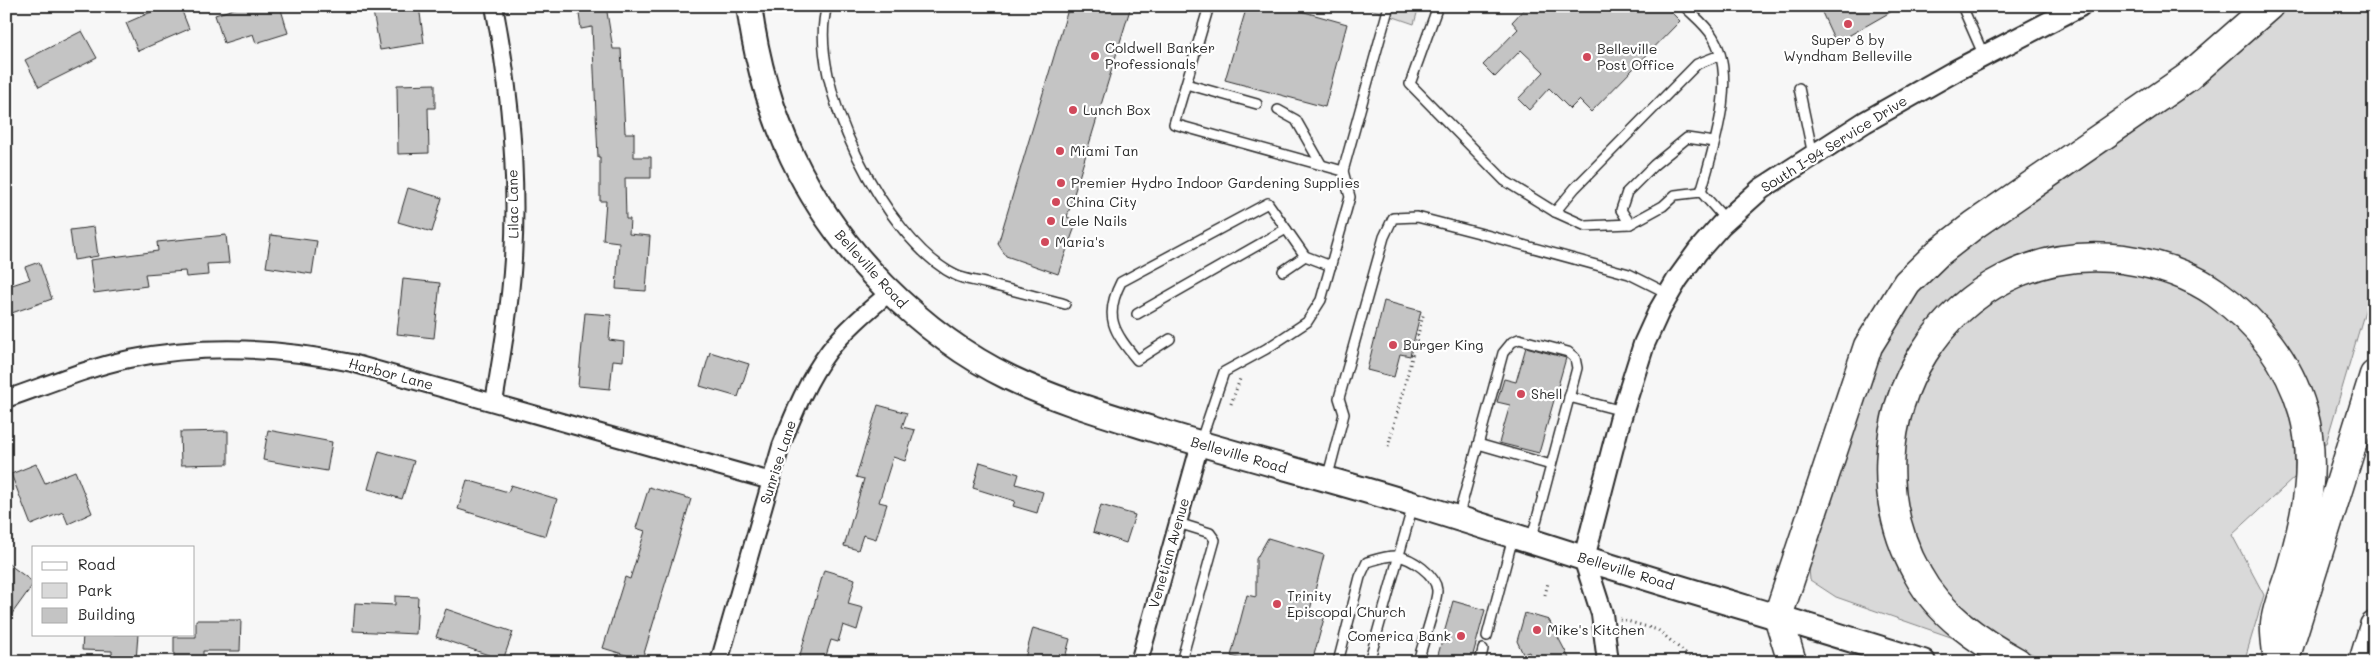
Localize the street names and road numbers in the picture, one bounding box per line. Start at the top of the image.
street label: South I-94 Service Drive [1757,91,1910,196]
street label: Lilac Lane [502,169,523,239]
street label: Belleville Road [831,225,912,312]
street label: Harbor Lane [347,353,436,394]
street label: Sunrise Lane [755,418,800,506]
street label: Belleville Road [1189,432,1290,477]
street label: Venetian Avenue [1144,495,1193,610]
street label: Belleville Road [1576,547,1677,594]

